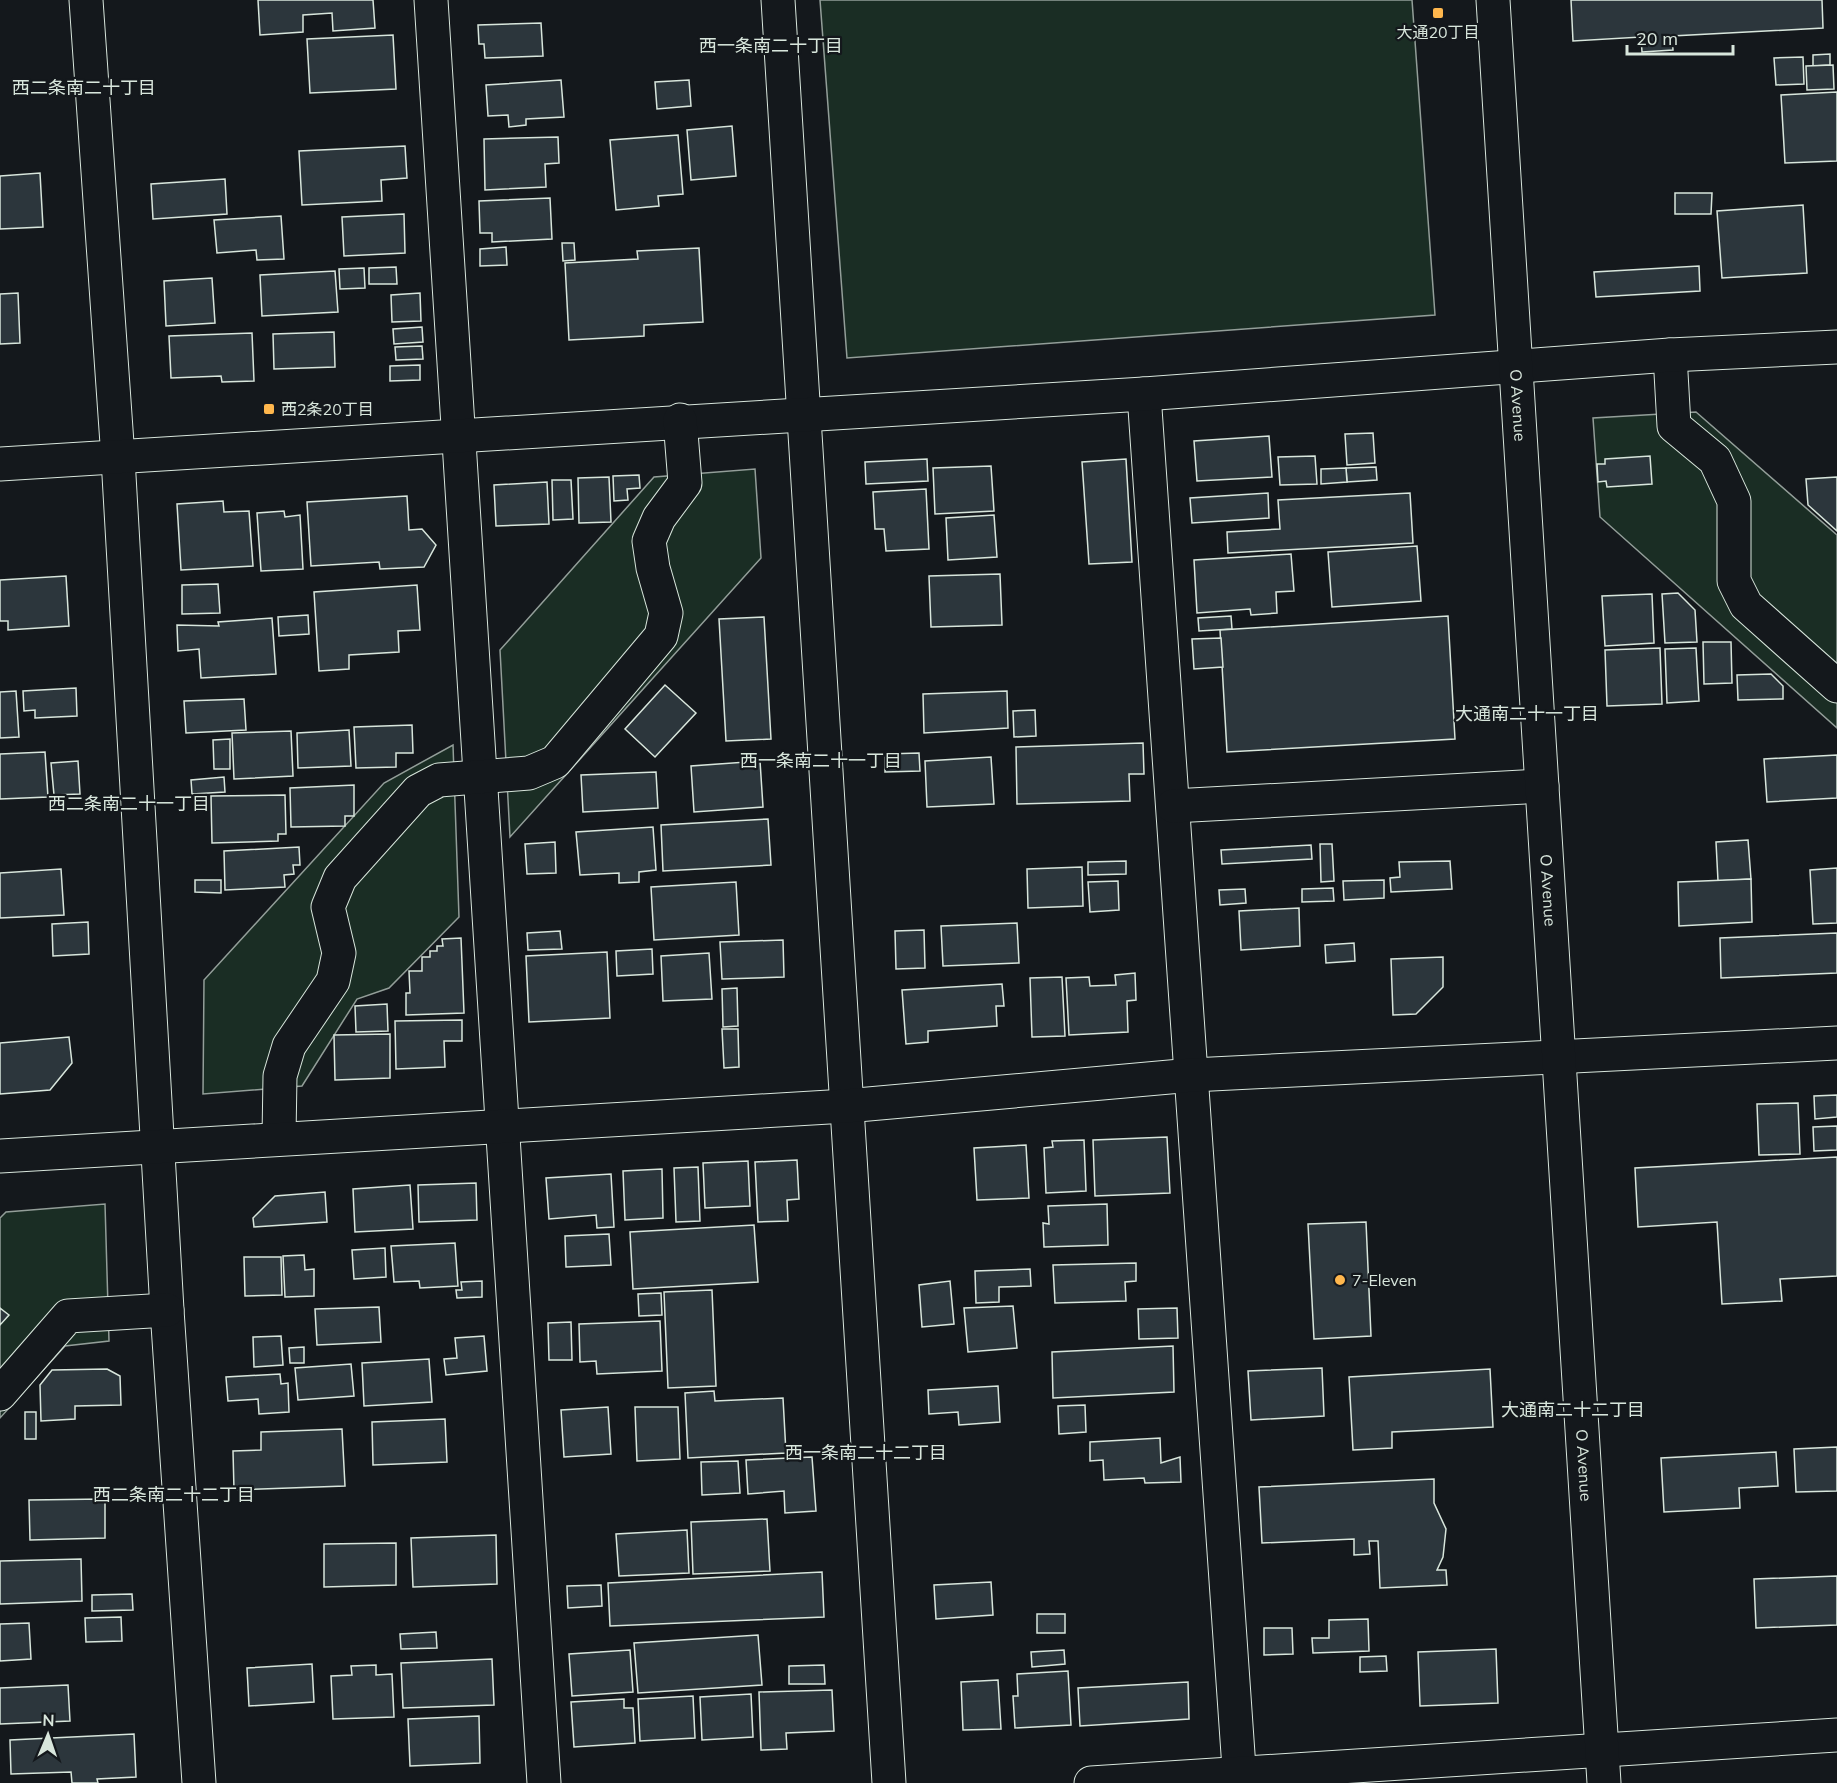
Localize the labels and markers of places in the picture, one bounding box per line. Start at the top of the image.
marker: 大通20丁目 [1431,6,1445,20]
place label: 大通20丁目 [1396,22,1480,42]
place label: 西2条20丁目 [281,399,374,419]
marker: 西2条20丁目 [262,402,276,416]
place label: 7-Eleven [1352,1270,1417,1290]
marker: 7-Eleven [1333,1273,1347,1287]

